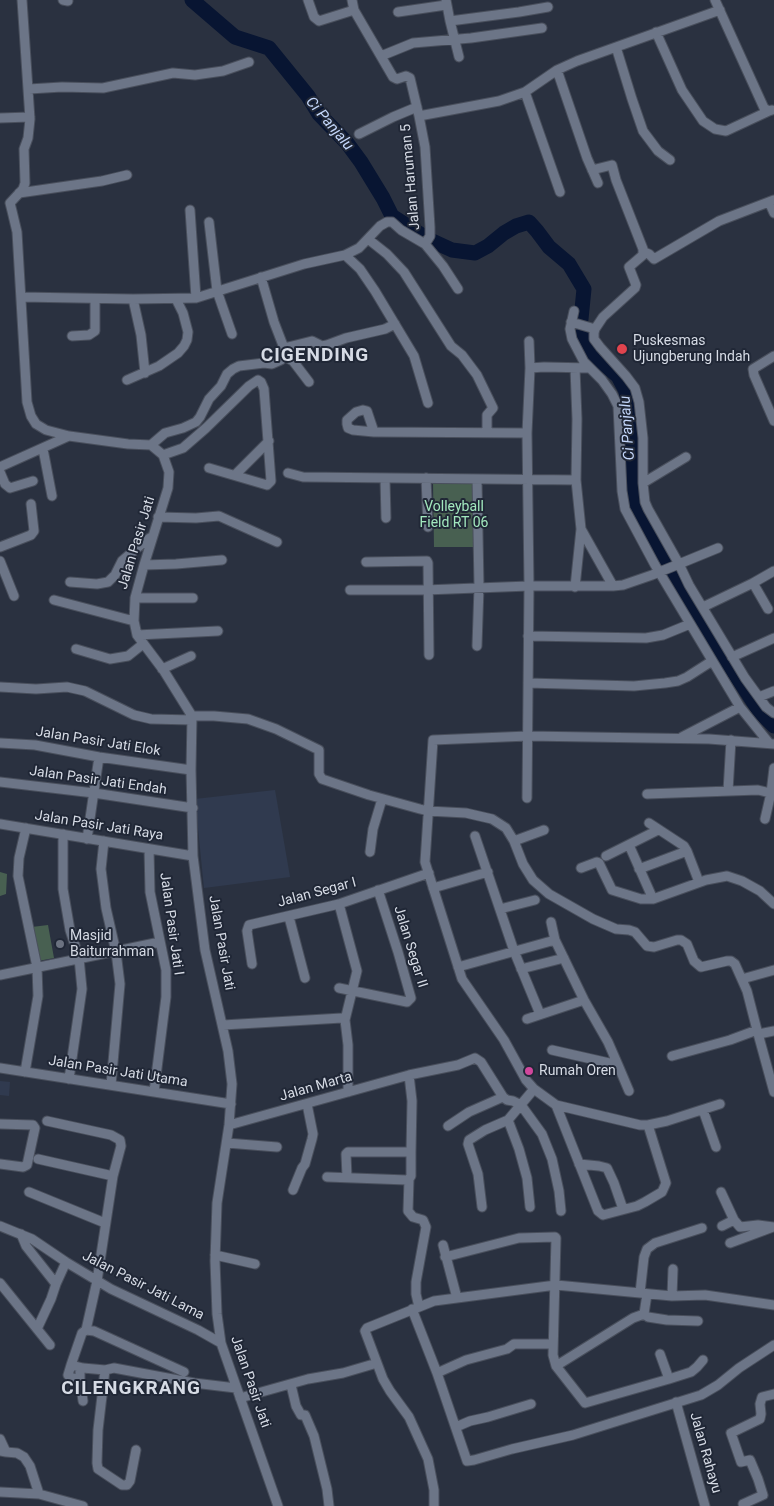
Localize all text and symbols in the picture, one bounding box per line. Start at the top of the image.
water label: Ci Panjalu [301,93,357,155]
street label: Jalan Haruman 5 [398,123,424,231]
place label: Puskesmas Ujungberung Indah [633,333,750,366]
marker: Puskesmas Ujungberung Indah [615,342,629,356]
district label: CIGENDING [260,345,370,367]
water label: Ci Panjalu [617,395,639,461]
street label: Jalan Pasir Jati [115,495,159,591]
park label: Volleyball Field RT 06 [420,499,488,532]
street label: Jalan Pasir Jati Elok [34,724,162,760]
street label: Jalan Pasir Jati Endah [28,763,168,799]
street label: Jalan Pasir Jati Raya [34,808,164,844]
street label: Jalan Pasir Jati I [155,872,187,976]
street label: Jalan Segar I [276,874,358,912]
street label: Jalan Pasir Jati [204,894,238,992]
street label: Jalan Segar II [390,904,430,990]
place label: Masjid Baiturrahman [70,928,154,960]
marker: Masjid Baiturrahman [54,938,66,950]
street label: Jalan Pasir Jati Utama [47,1053,189,1091]
place label: Rumah Oren [539,1063,616,1079]
marker: Rumah Oren [523,1065,535,1077]
street label: Jalan Marta [278,1069,354,1105]
street label: Jalan Pasir Jati Lama [79,1248,207,1324]
street label: Jalan Pasir Jati [226,1334,274,1430]
district label: CILENGKRANG [60,1378,202,1400]
street label: Jalan Rahayu [685,1411,725,1495]

